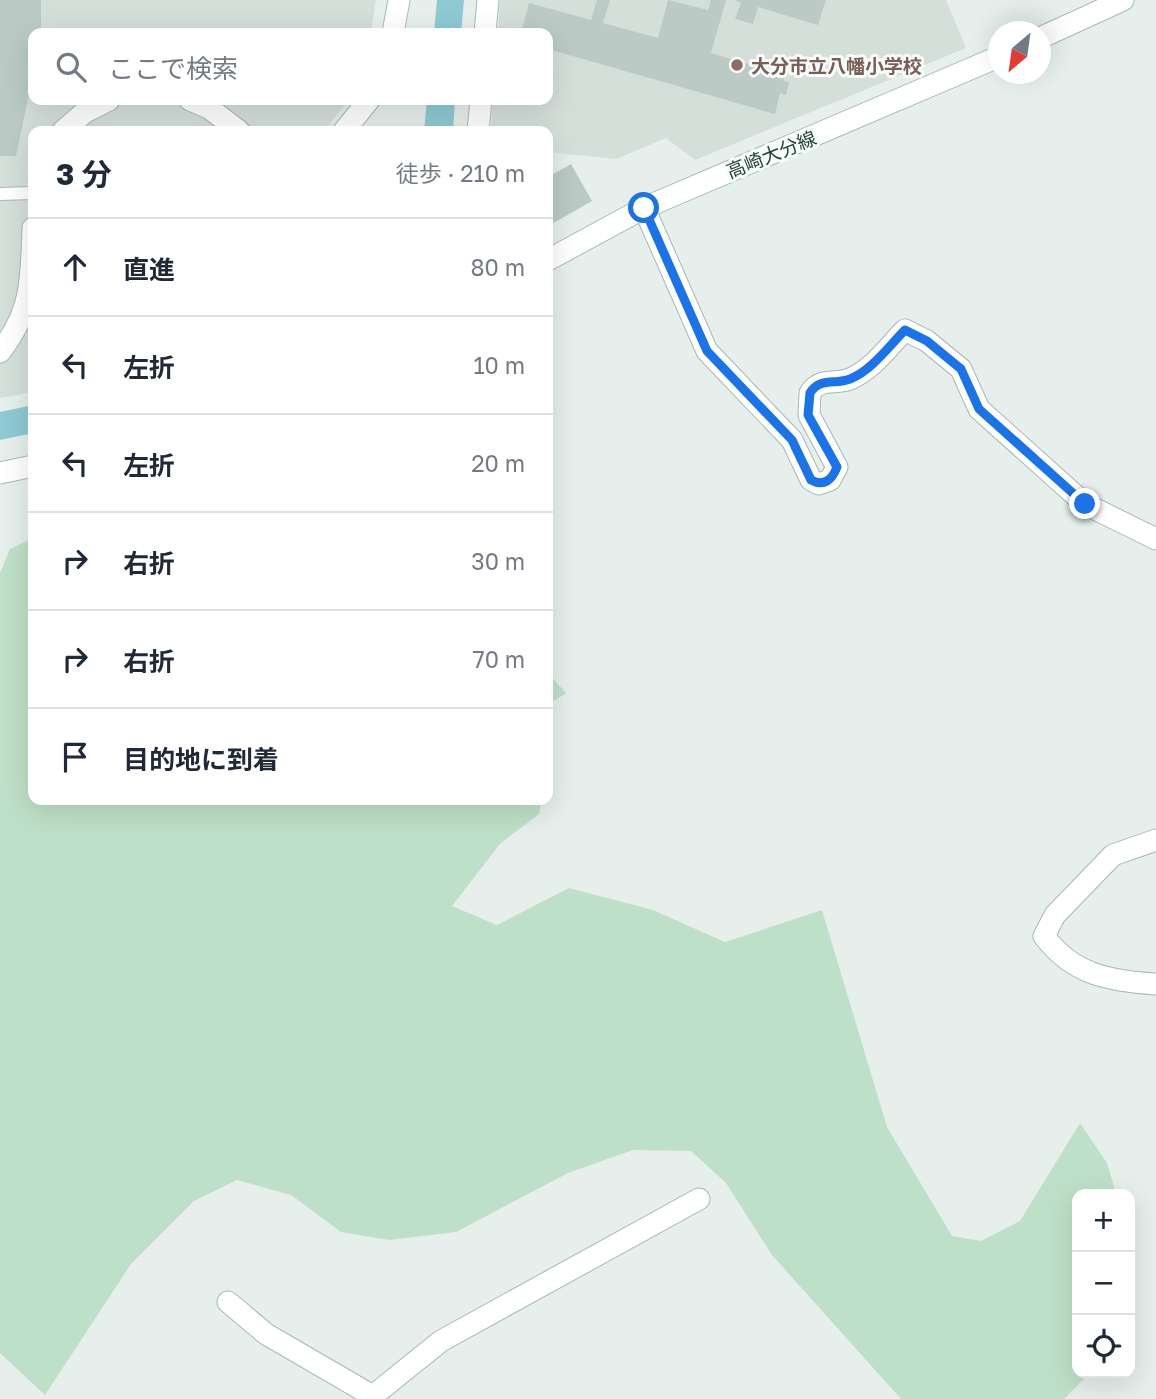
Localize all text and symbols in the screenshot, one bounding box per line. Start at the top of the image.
north arrow [988,21,1051,84]
search box [28,28,553,105]
icon: search [52,48,90,86]
text: ここで検索 [108,53,238,84]
place label: 大分市立八幡小学校 [751,54,922,77]
marker: 大分市立八幡小学校 [729,57,745,73]
street label: 高崎大分線 [723,126,819,182]
text: 3 分 [56,156,112,192]
text: 徒歩 · 210 m [396,159,525,187]
route start [628,192,659,223]
icon: ahead [56,248,94,286]
text: 80 m [471,253,525,281]
text: 直進 [123,254,175,285]
icon: left [56,346,94,384]
text: 10 m [473,351,525,379]
text: 左折 [123,352,175,383]
icon: left [56,444,94,482]
text: 20 m [471,449,525,477]
text: 左折 [123,450,175,481]
route end [1069,488,1100,519]
icon: right [56,542,94,580]
text: 30 m [471,547,525,575]
text: 右折 [123,548,175,579]
icon: right [56,640,94,678]
text: 70 m [472,645,525,673]
text: 右折 [123,646,175,677]
icon: arrive [56,738,94,776]
text: 目的地に到着 [123,744,279,775]
map controls [1072,1189,1135,1378]
button: + [1072,1189,1135,1252]
button: − [1072,1252,1135,1315]
button: locate [1072,1315,1135,1378]

